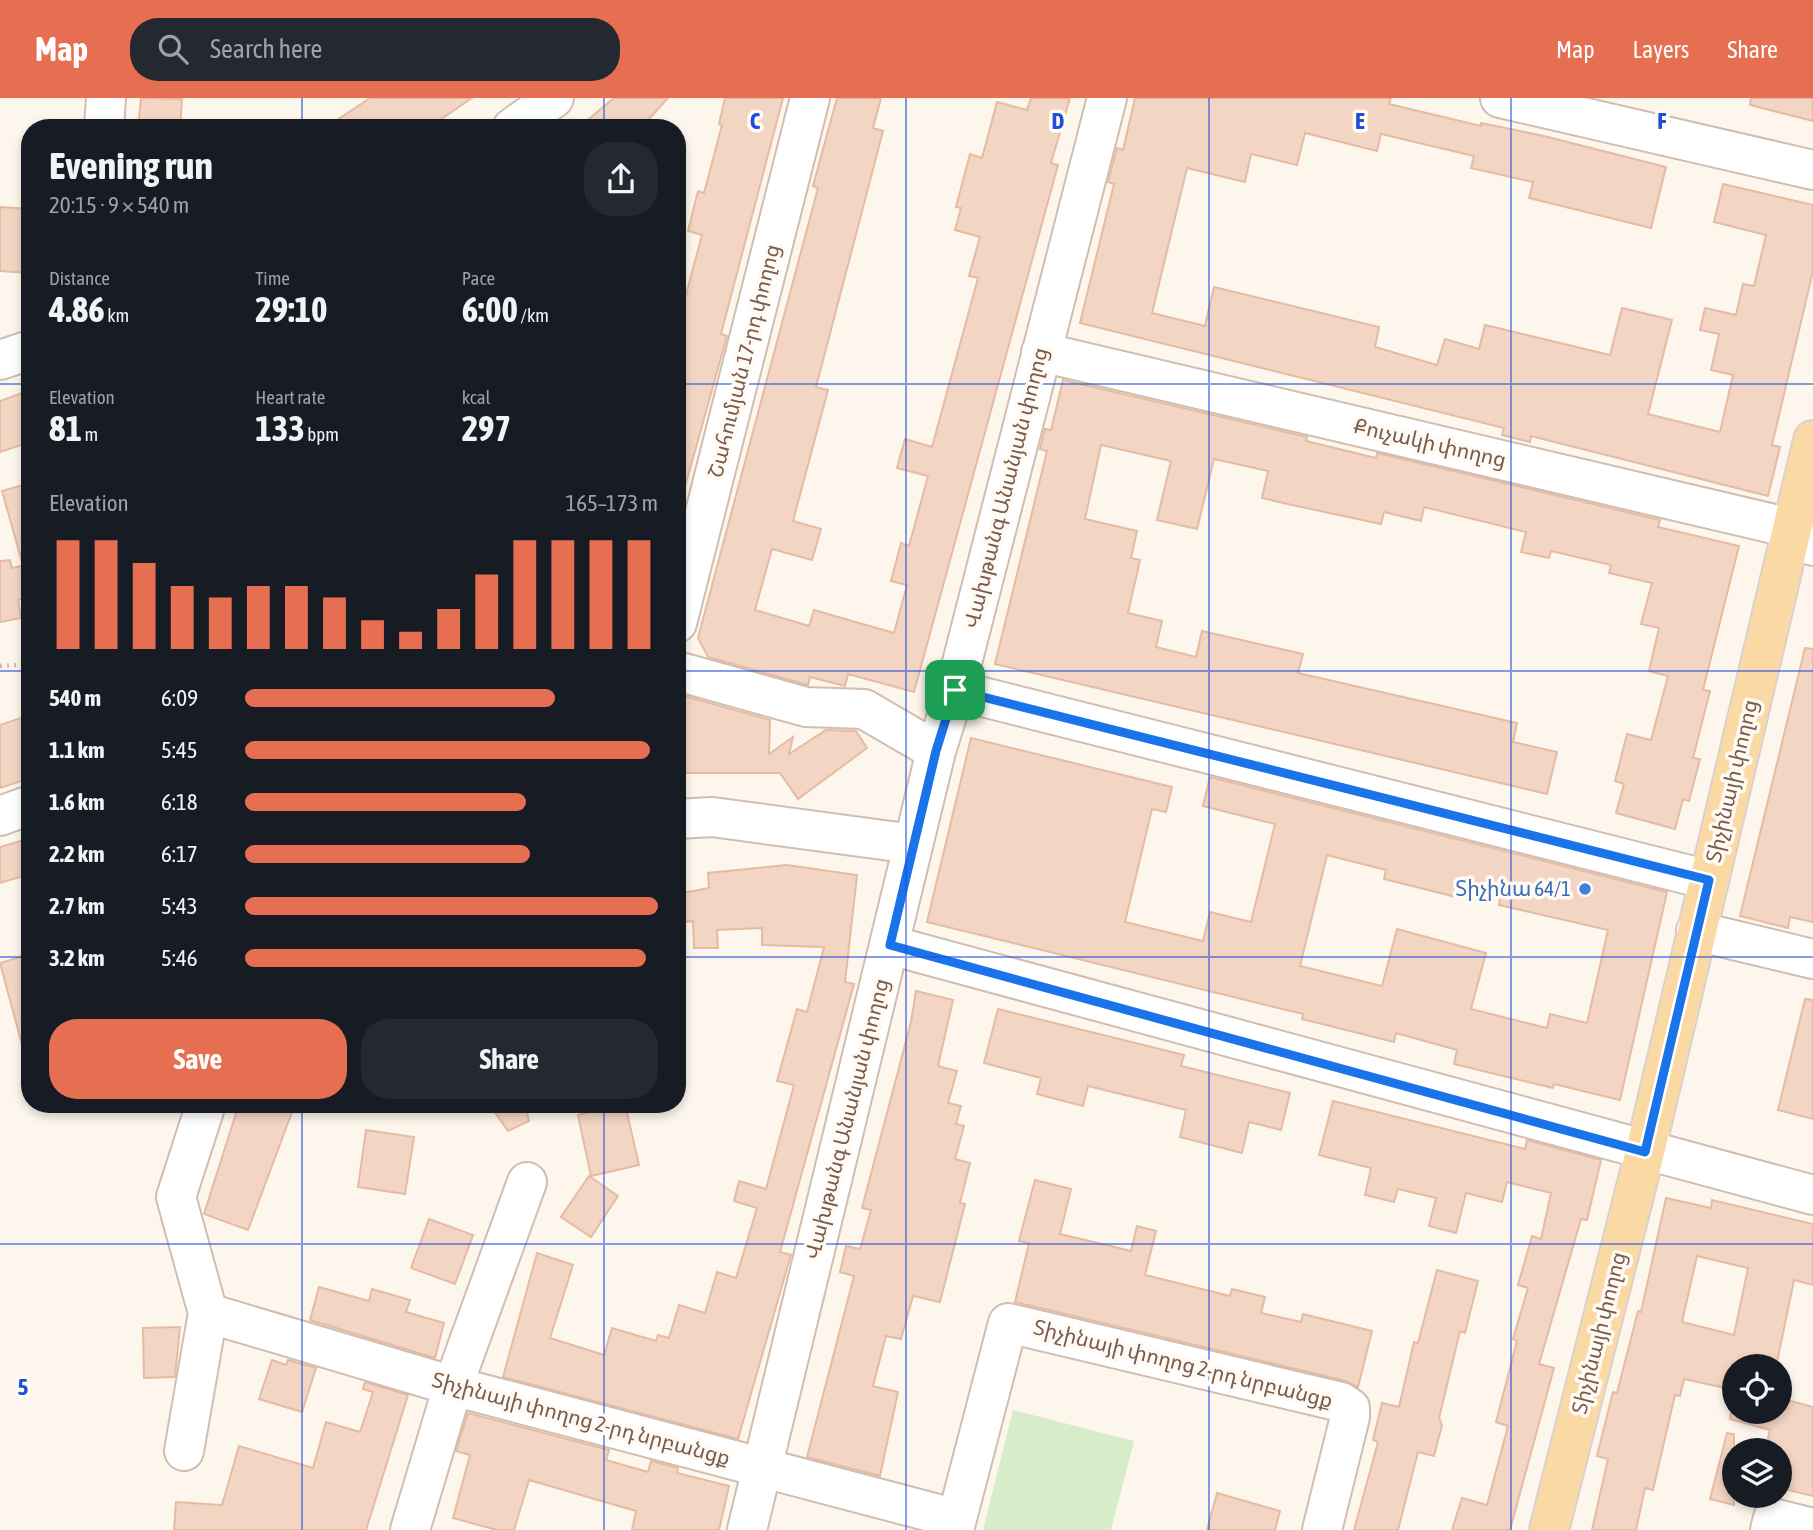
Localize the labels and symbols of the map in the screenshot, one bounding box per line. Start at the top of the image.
text: C [750,108,761,134]
text: D [1052,108,1065,134]
text: E [1355,108,1365,134]
text: F [1657,108,1667,134]
street label: Շահումյան 17-րդ փողոց [702,241,785,480]
street label: Վախթանգ Անանյան փողոց [958,345,1053,631]
street label: Քուչակի փողոց [1351,413,1509,472]
pin [925,660,985,720]
street label: Տիչինայի փողոց [1701,697,1762,865]
place label: Տիչինա 64/1 [1455,876,1571,901]
marker: Տիչինա 64/1 [1577,881,1593,897]
street label: Վախթանգ Անանյան փողոց [799,976,894,1262]
street label: Տիչինայի փողոց [1566,1249,1631,1417]
street label: Տիչինայի փողոց 2-րդ նրբանցք [1031,1314,1336,1413]
street label: Տիչինայի փողոց 2-րդ նրբանցք [429,1367,733,1470]
text: 5 [18,1374,29,1400]

